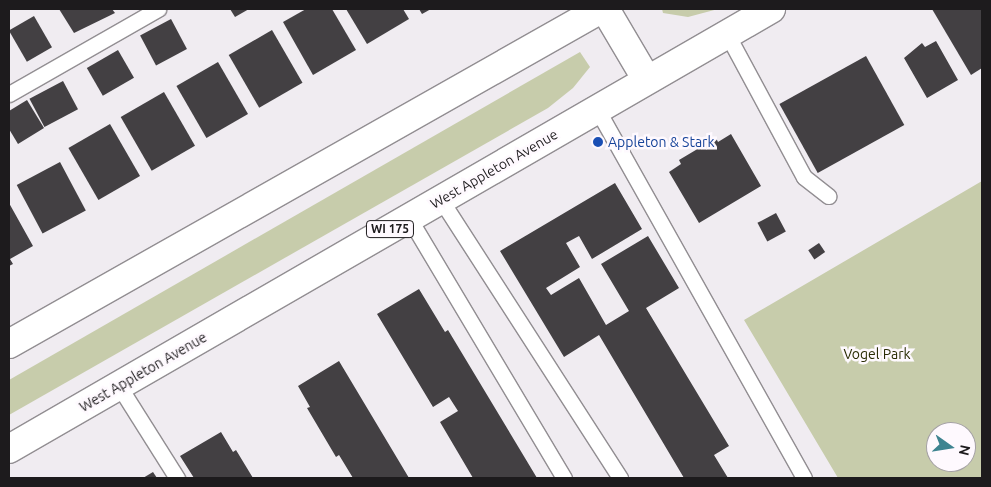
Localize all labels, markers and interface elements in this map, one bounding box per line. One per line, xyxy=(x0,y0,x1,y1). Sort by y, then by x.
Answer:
street label: West Appleton Avenue xyxy=(427,126,561,212)
place label: Appleton & Stark xyxy=(608,134,714,150)
marker: Appleton & Stark xyxy=(592,136,604,148)
road number: WI 175 xyxy=(365,220,415,238)
street label: West Appleton Avenue xyxy=(76,329,210,415)
park label: Vogel Park xyxy=(843,346,911,362)
north arrow xyxy=(926,422,976,472)
text: N xyxy=(956,443,974,457)

